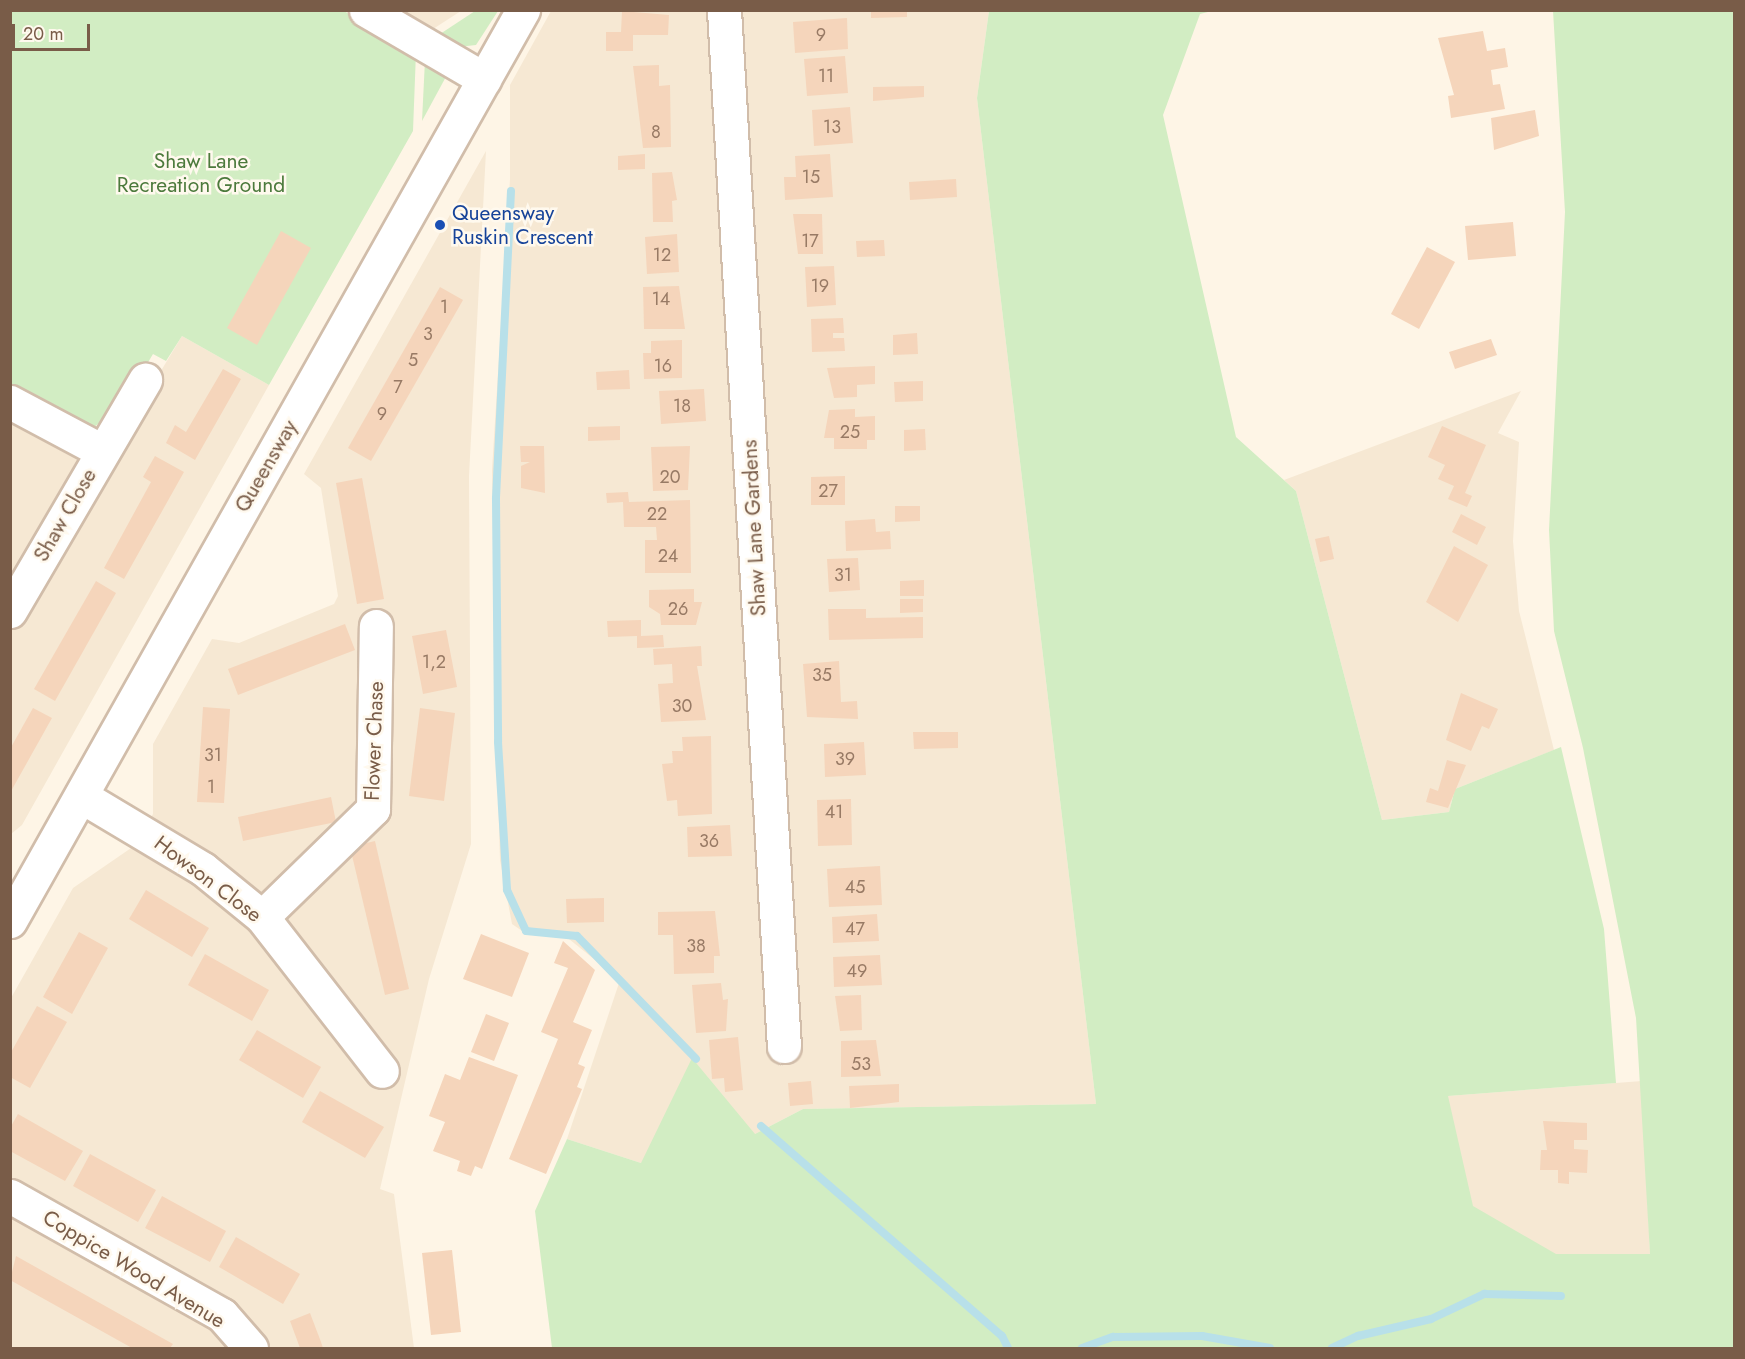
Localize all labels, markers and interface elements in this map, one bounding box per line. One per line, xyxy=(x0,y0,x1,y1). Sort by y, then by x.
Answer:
scale bar xyxy=(15,12,93,50)
text: 20 m xyxy=(23,21,63,47)
house number: 9 xyxy=(816,24,826,46)
house number: 11 xyxy=(818,65,834,87)
house number: 13 xyxy=(823,116,841,138)
house number: 8 xyxy=(651,121,661,143)
park label: Shaw Lane Recreation Ground xyxy=(117,148,285,198)
house number: 15 xyxy=(802,166,820,188)
place label: Queensway Ruskin Crescent xyxy=(452,200,593,250)
marker: Queensway Ruskin Crescent xyxy=(433,218,447,232)
house number: 17 xyxy=(801,230,819,252)
house number: 12 xyxy=(653,244,671,266)
house number: 19 xyxy=(811,275,829,297)
house number: 14 xyxy=(652,288,670,310)
house number: 1 xyxy=(440,296,448,318)
house number: 3 xyxy=(423,323,433,345)
house number: 5 xyxy=(408,349,418,371)
house number: 16 xyxy=(654,355,672,377)
house number: 7 xyxy=(393,376,403,398)
house number: 18 xyxy=(673,395,691,417)
house number: 9 xyxy=(377,403,387,425)
street label: Queensway xyxy=(230,415,302,517)
house number: 25 xyxy=(840,421,860,443)
street label: Shaw Lane Gardens xyxy=(737,439,771,617)
street label: Shaw Close xyxy=(28,464,102,566)
house number: 20 xyxy=(659,466,681,488)
house number: 27 xyxy=(818,480,838,502)
house number: 22 xyxy=(647,503,667,525)
house number: 24 xyxy=(658,545,678,567)
house number: 31 xyxy=(834,564,852,586)
house number: 26 xyxy=(668,598,688,620)
house number: 1,2 xyxy=(422,651,446,673)
house number: 35 xyxy=(812,664,832,686)
street label: Flower Chase xyxy=(359,681,389,801)
house number: 30 xyxy=(672,695,692,717)
house number: 31 xyxy=(204,744,222,766)
house number: 39 xyxy=(835,748,855,770)
house number: 1 xyxy=(207,776,215,798)
house number: 41 xyxy=(825,801,843,823)
house number: 36 xyxy=(699,830,719,852)
street label: Howson Close xyxy=(149,831,267,927)
house number: 45 xyxy=(845,876,865,898)
house number: 47 xyxy=(845,918,865,940)
house number: 38 xyxy=(686,935,706,957)
house number: 49 xyxy=(847,960,867,982)
house number: 53 xyxy=(851,1053,871,1075)
street label: Coppice Wood Avenue xyxy=(38,1205,230,1333)

